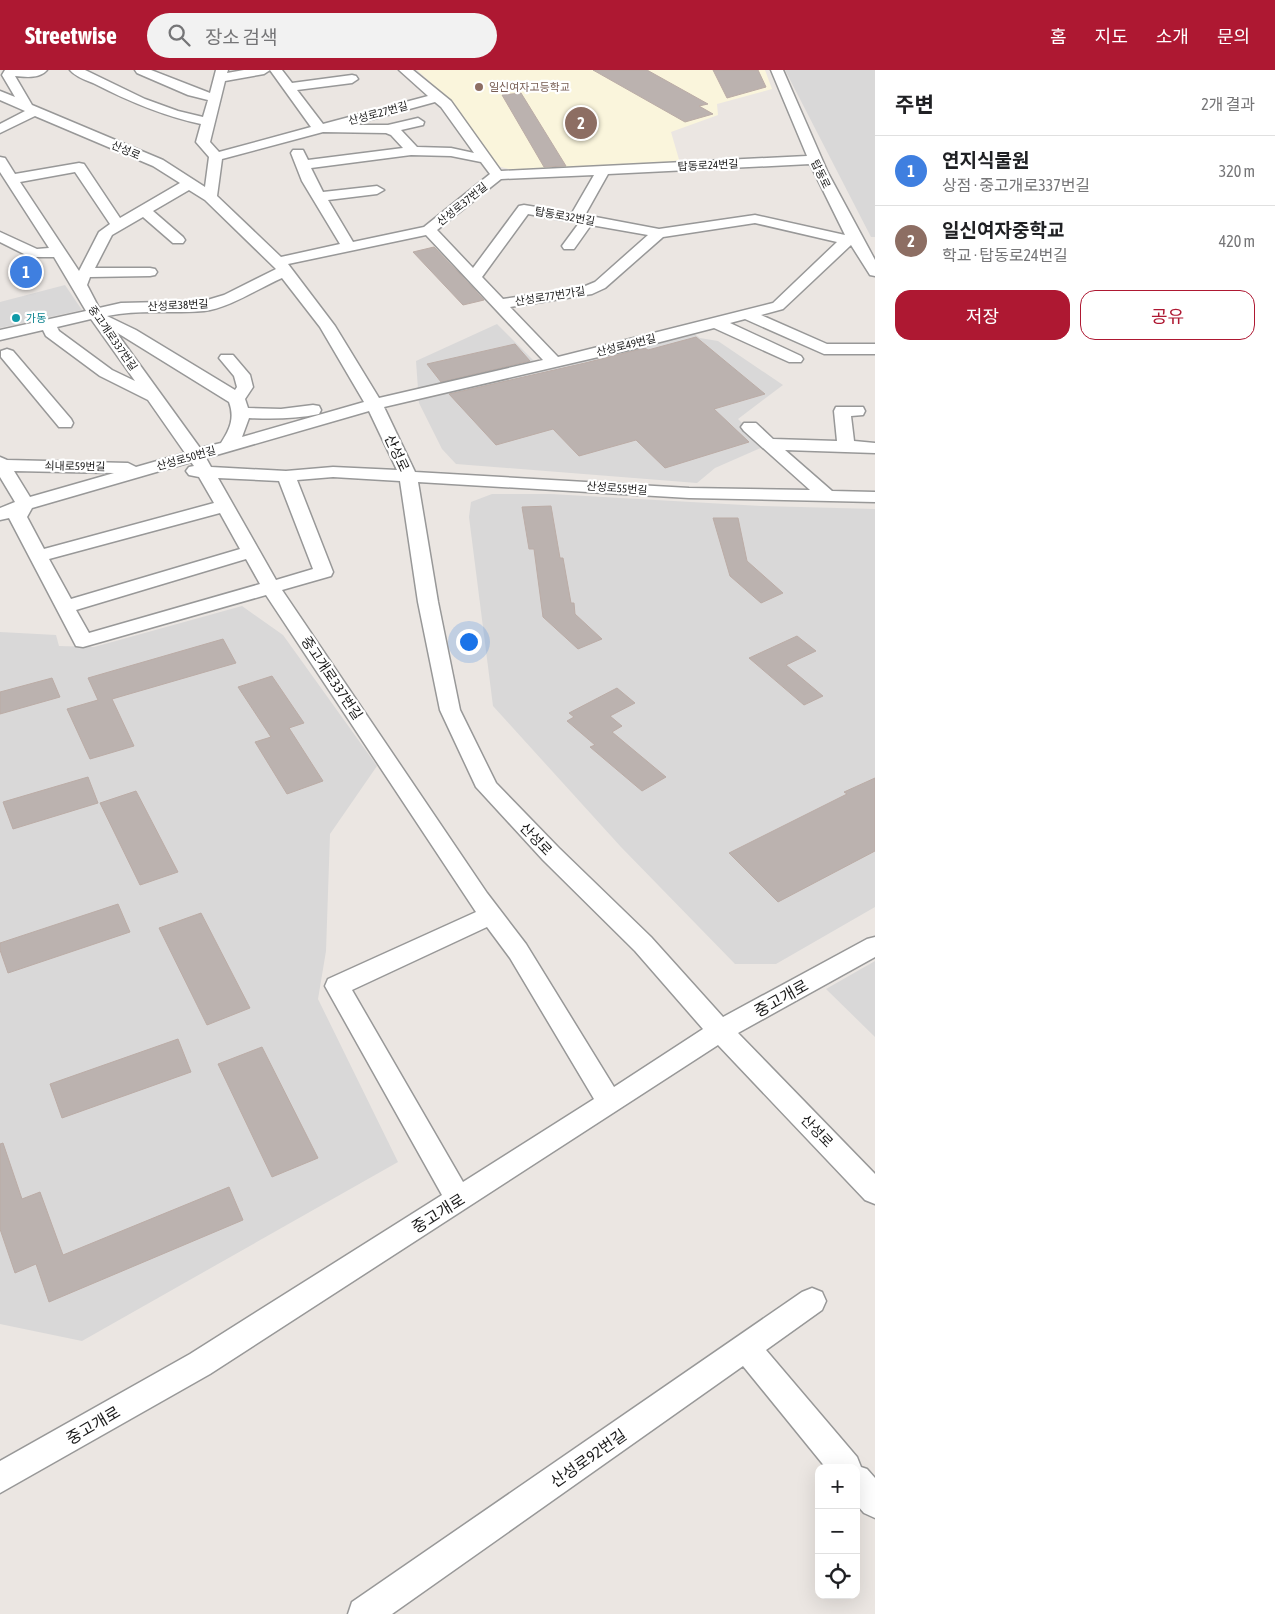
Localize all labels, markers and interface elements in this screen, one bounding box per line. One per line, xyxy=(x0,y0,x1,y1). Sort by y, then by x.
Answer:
search box xyxy=(147,13,497,58)
icon: search xyxy=(165,21,193,49)
text: Streetwise xyxy=(25,22,117,49)
text: 장소 검색 xyxy=(205,26,277,48)
text: 홈 xyxy=(1050,26,1067,47)
text: 지도 xyxy=(1095,26,1128,47)
text: 소개 xyxy=(1156,26,1189,47)
text: 문의 xyxy=(1217,26,1250,47)
marker: 일신여자고등학교 xyxy=(473,81,485,93)
place label: 일신여자고등학교 xyxy=(489,81,570,93)
text: 주변 xyxy=(895,92,934,116)
text: 2개 결과 xyxy=(1201,95,1255,113)
street label: 산성로27번길 xyxy=(347,99,409,127)
pin: 2 xyxy=(565,104,597,142)
street label: 산성로 xyxy=(110,139,142,161)
text: 연지식물원 xyxy=(942,149,1029,171)
street label: 탑동로24번길 xyxy=(677,157,739,173)
street label: 탑동로 xyxy=(809,158,833,190)
text: 1 xyxy=(907,162,915,180)
text: 320 m xyxy=(1219,162,1255,180)
text: 상점 · 중고개로337번길 xyxy=(942,176,1090,194)
street label: 산성로37번길 xyxy=(435,180,489,228)
street label: 탑동로32번길 xyxy=(534,205,596,227)
text: 일신여자중학교 xyxy=(942,219,1064,241)
text: 2 xyxy=(907,232,915,250)
text: 420 m xyxy=(1219,232,1255,250)
text: 학교 · 탑동로24번길 xyxy=(942,246,1068,264)
pin: 1 xyxy=(10,253,42,291)
street label: 산성로77번가길 xyxy=(514,285,586,307)
button: 저장 xyxy=(895,290,1070,340)
button: 공유 xyxy=(1080,290,1255,340)
street label: 산성로38번길 xyxy=(147,297,209,313)
street label: 중고개로337번길 xyxy=(86,303,140,373)
marker: 가동 xyxy=(10,312,22,324)
place label: 가동 xyxy=(26,312,46,324)
street label: 산성로49번길 xyxy=(595,332,657,358)
street label: 산성로 xyxy=(382,432,412,474)
street label: 산성로50번길 xyxy=(155,444,217,472)
street label: 쇠내로59번길 xyxy=(44,459,106,473)
street label: 산성로55번길 xyxy=(586,480,648,496)
your location xyxy=(456,629,482,655)
street label: 중고개로337번길 xyxy=(298,633,366,723)
street label: 산성로 xyxy=(517,820,555,859)
street label: 중고개로 xyxy=(751,976,811,1020)
street label: 산성로 xyxy=(798,1112,836,1151)
street label: 중고개로 xyxy=(408,1190,468,1236)
street label: 중고개로 xyxy=(63,1402,123,1448)
street label: 산성로92번길 xyxy=(547,1425,629,1491)
map controls xyxy=(815,1464,860,1599)
button: + xyxy=(815,1464,860,1509)
button: − xyxy=(815,1509,860,1554)
button: locate xyxy=(815,1554,860,1599)

